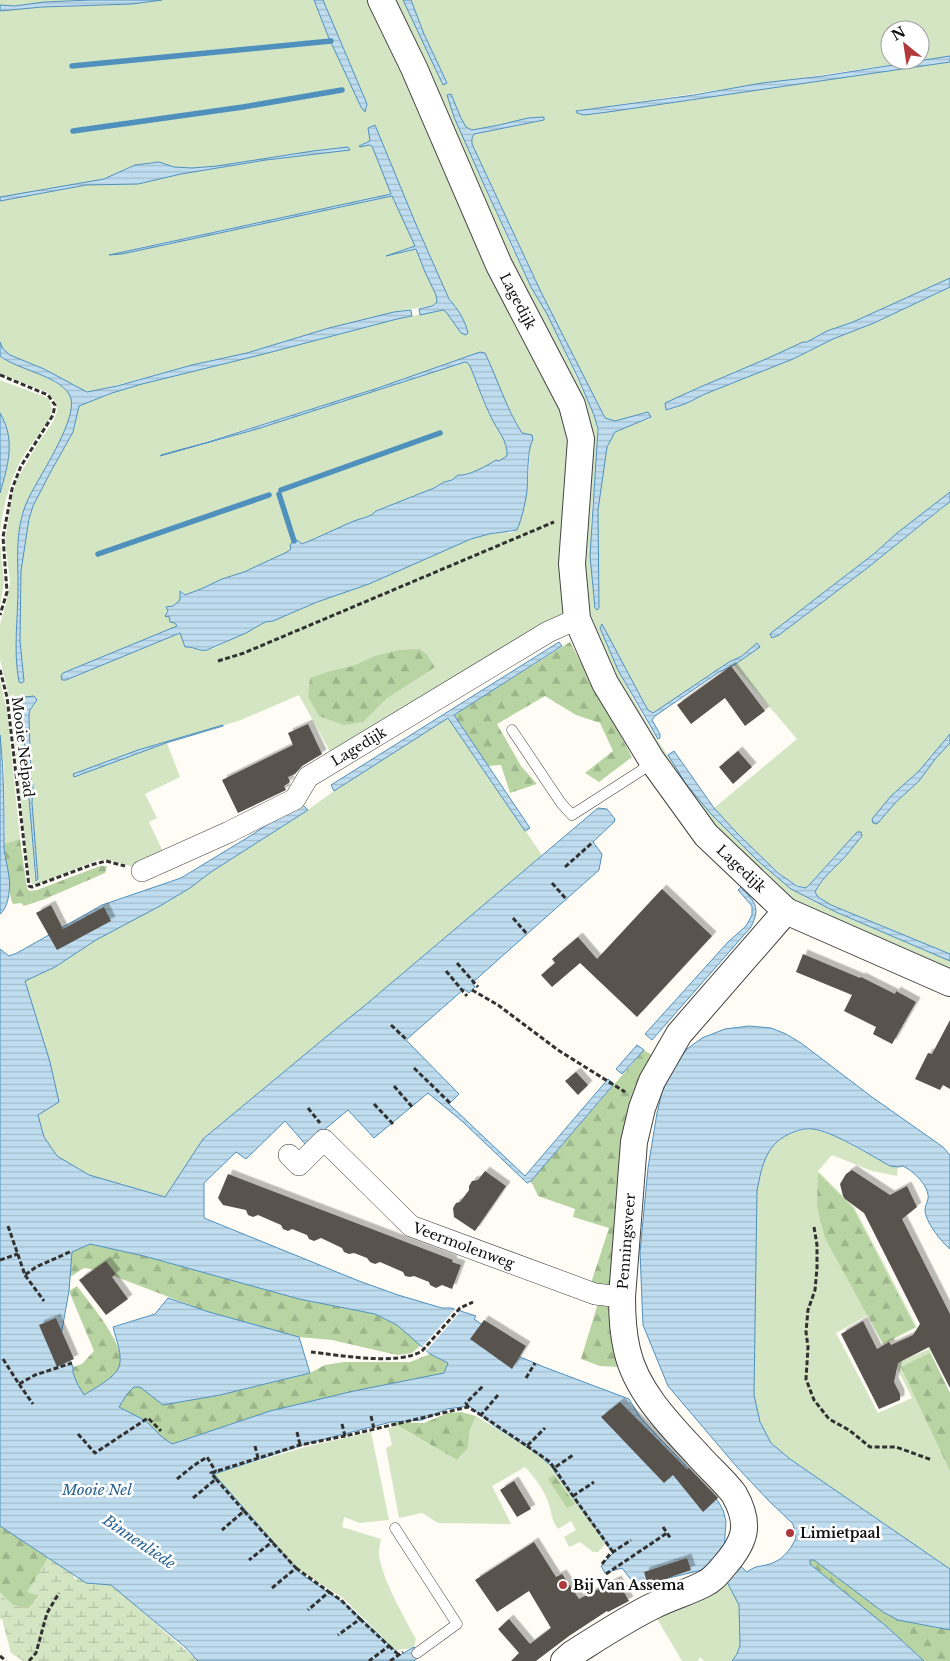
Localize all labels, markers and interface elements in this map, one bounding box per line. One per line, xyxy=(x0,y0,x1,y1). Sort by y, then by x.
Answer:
north arrow xyxy=(880,20,930,70)
text: N xyxy=(888,23,909,45)
street label: Lagedijk xyxy=(496,270,540,333)
street label: Mooie Nelpad xyxy=(8,696,38,799)
street label: Lagedijk xyxy=(328,723,390,770)
street label: Lagedijk xyxy=(713,841,770,897)
street label: Penningsveer xyxy=(614,1192,639,1290)
street label: Veermolenweg xyxy=(410,1218,517,1273)
water label: Mooie Nel xyxy=(61,1480,132,1499)
water label: Binnenliede xyxy=(99,1510,179,1573)
place label: Limietpaal xyxy=(800,1524,881,1542)
marker: Limietpaal xyxy=(784,1527,796,1539)
place label: Bij Van Assema xyxy=(573,1576,684,1594)
marker: Bij Van Assema xyxy=(557,1579,569,1591)

